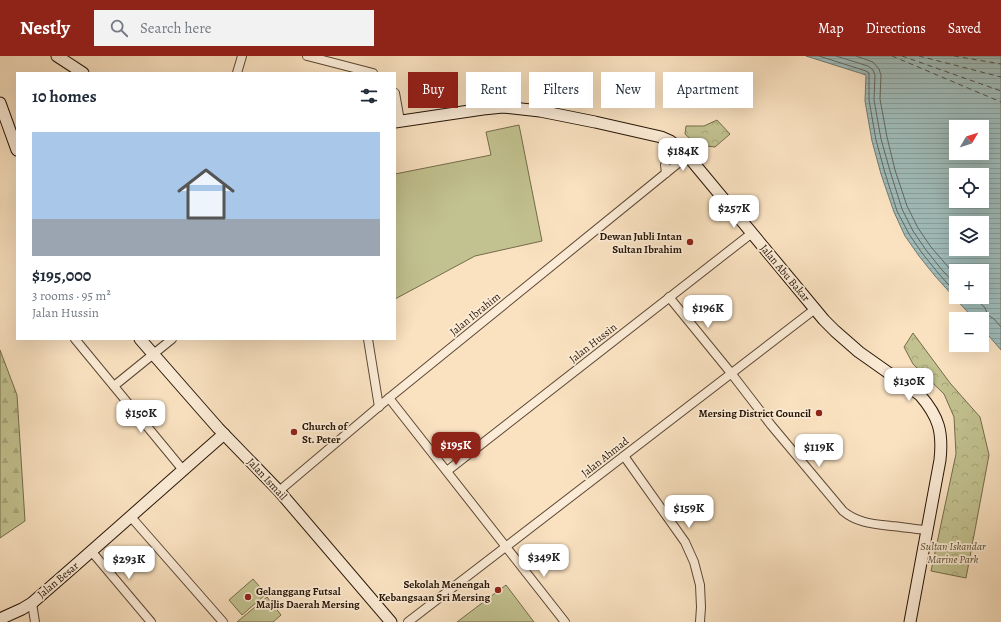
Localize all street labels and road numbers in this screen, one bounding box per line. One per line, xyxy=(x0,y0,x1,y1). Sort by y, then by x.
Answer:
street label: Jalan Abu Bakar xyxy=(757,241,813,305)
street label: Jalan Ibrahim xyxy=(446,289,504,339)
street label: Jalan Hussin xyxy=(566,320,620,366)
street label: Jalan Ahmad xyxy=(578,434,632,480)
street label: Jalan Ismail xyxy=(244,455,291,504)
street label: Jalan Besar xyxy=(34,558,82,602)

